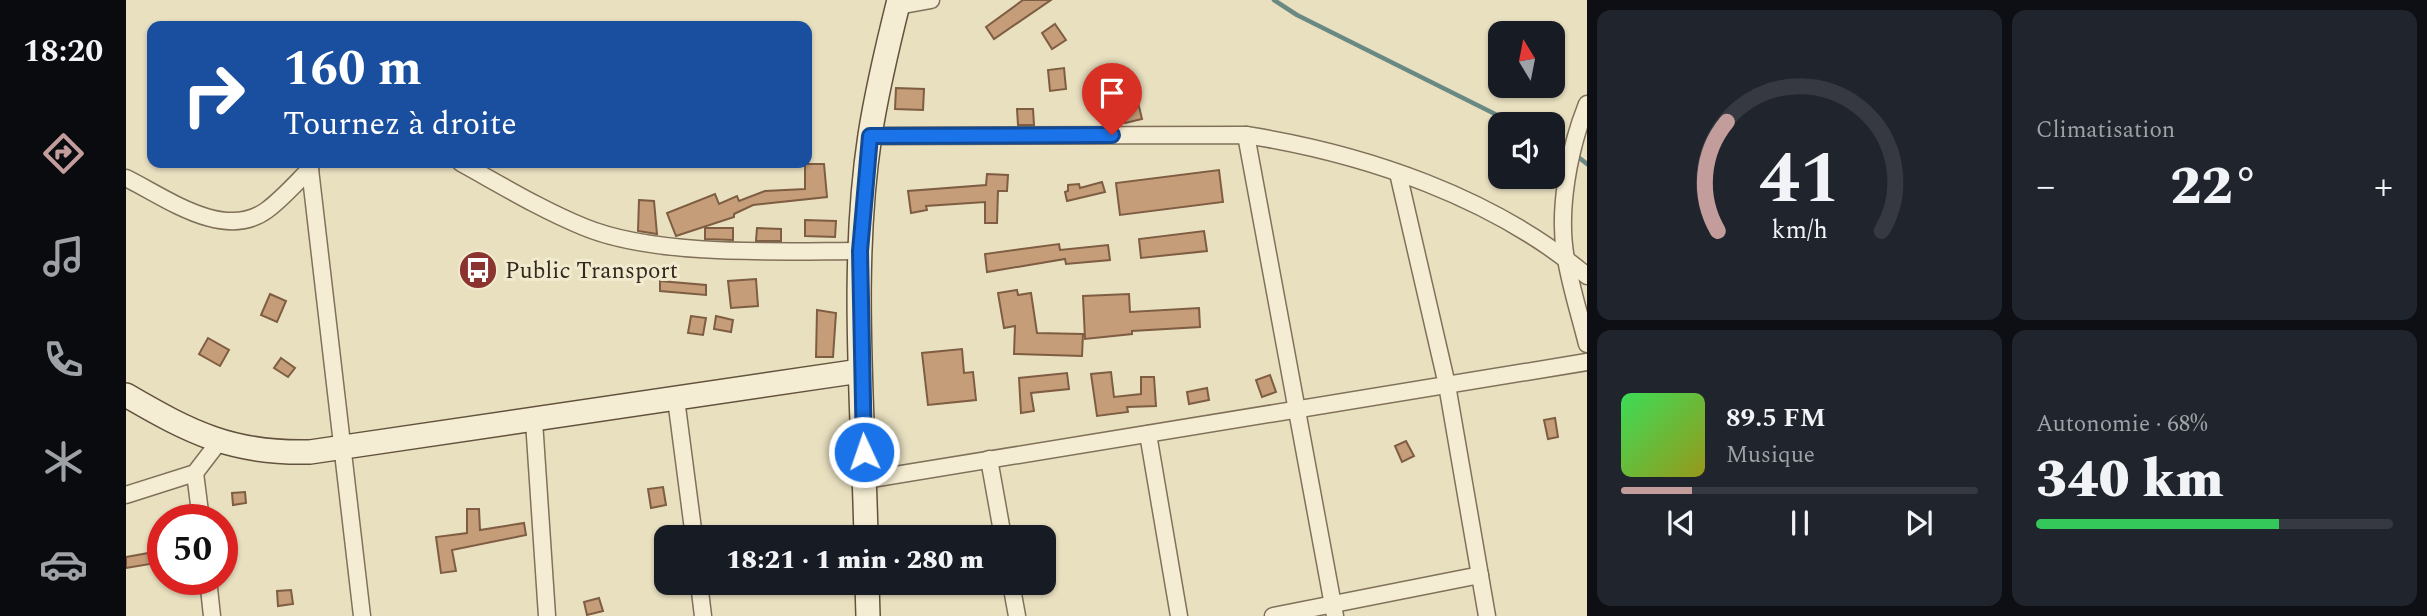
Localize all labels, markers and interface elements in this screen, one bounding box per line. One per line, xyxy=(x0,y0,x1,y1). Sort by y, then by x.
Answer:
north arrow xyxy=(1488,21,1564,98)
map controls xyxy=(1488,21,1565,189)
text: 18:20 xyxy=(23,27,103,76)
text: 160 m xyxy=(283,32,422,107)
icon: right xyxy=(168,49,259,140)
pin xyxy=(1082,63,1142,135)
icon: arrive xyxy=(1093,74,1131,112)
text: Tournez à droite xyxy=(283,100,517,149)
button: sound xyxy=(1488,112,1565,189)
text: Climatisation xyxy=(2036,113,2175,148)
text: 41 xyxy=(1759,124,1840,235)
icon: directions xyxy=(39,129,88,178)
text: 22° xyxy=(2170,148,2259,227)
text: − xyxy=(2036,158,2055,216)
text: + xyxy=(2374,158,2393,216)
text: km/h xyxy=(1771,212,1828,250)
icon: music xyxy=(39,232,88,281)
bus stop icon: Public Transport xyxy=(457,249,499,291)
place label: Public Transport xyxy=(505,254,678,289)
icon: phone xyxy=(39,335,88,384)
text: 89.5 FM xyxy=(1726,398,1826,438)
text: Autonomie · 68% xyxy=(2036,407,2208,442)
position arrow xyxy=(827,415,901,489)
icon: climate xyxy=(39,437,88,486)
text: Musique xyxy=(1726,438,1815,473)
text: 340 km xyxy=(2036,441,2224,520)
speed limit sign: 50 xyxy=(147,504,238,595)
icon: previous xyxy=(1662,504,1700,542)
icon: pause xyxy=(1781,504,1819,542)
icon: next xyxy=(1900,504,1938,542)
icon: car xyxy=(39,540,88,589)
text: 18:21 · 1 min · 280 m xyxy=(726,540,984,580)

